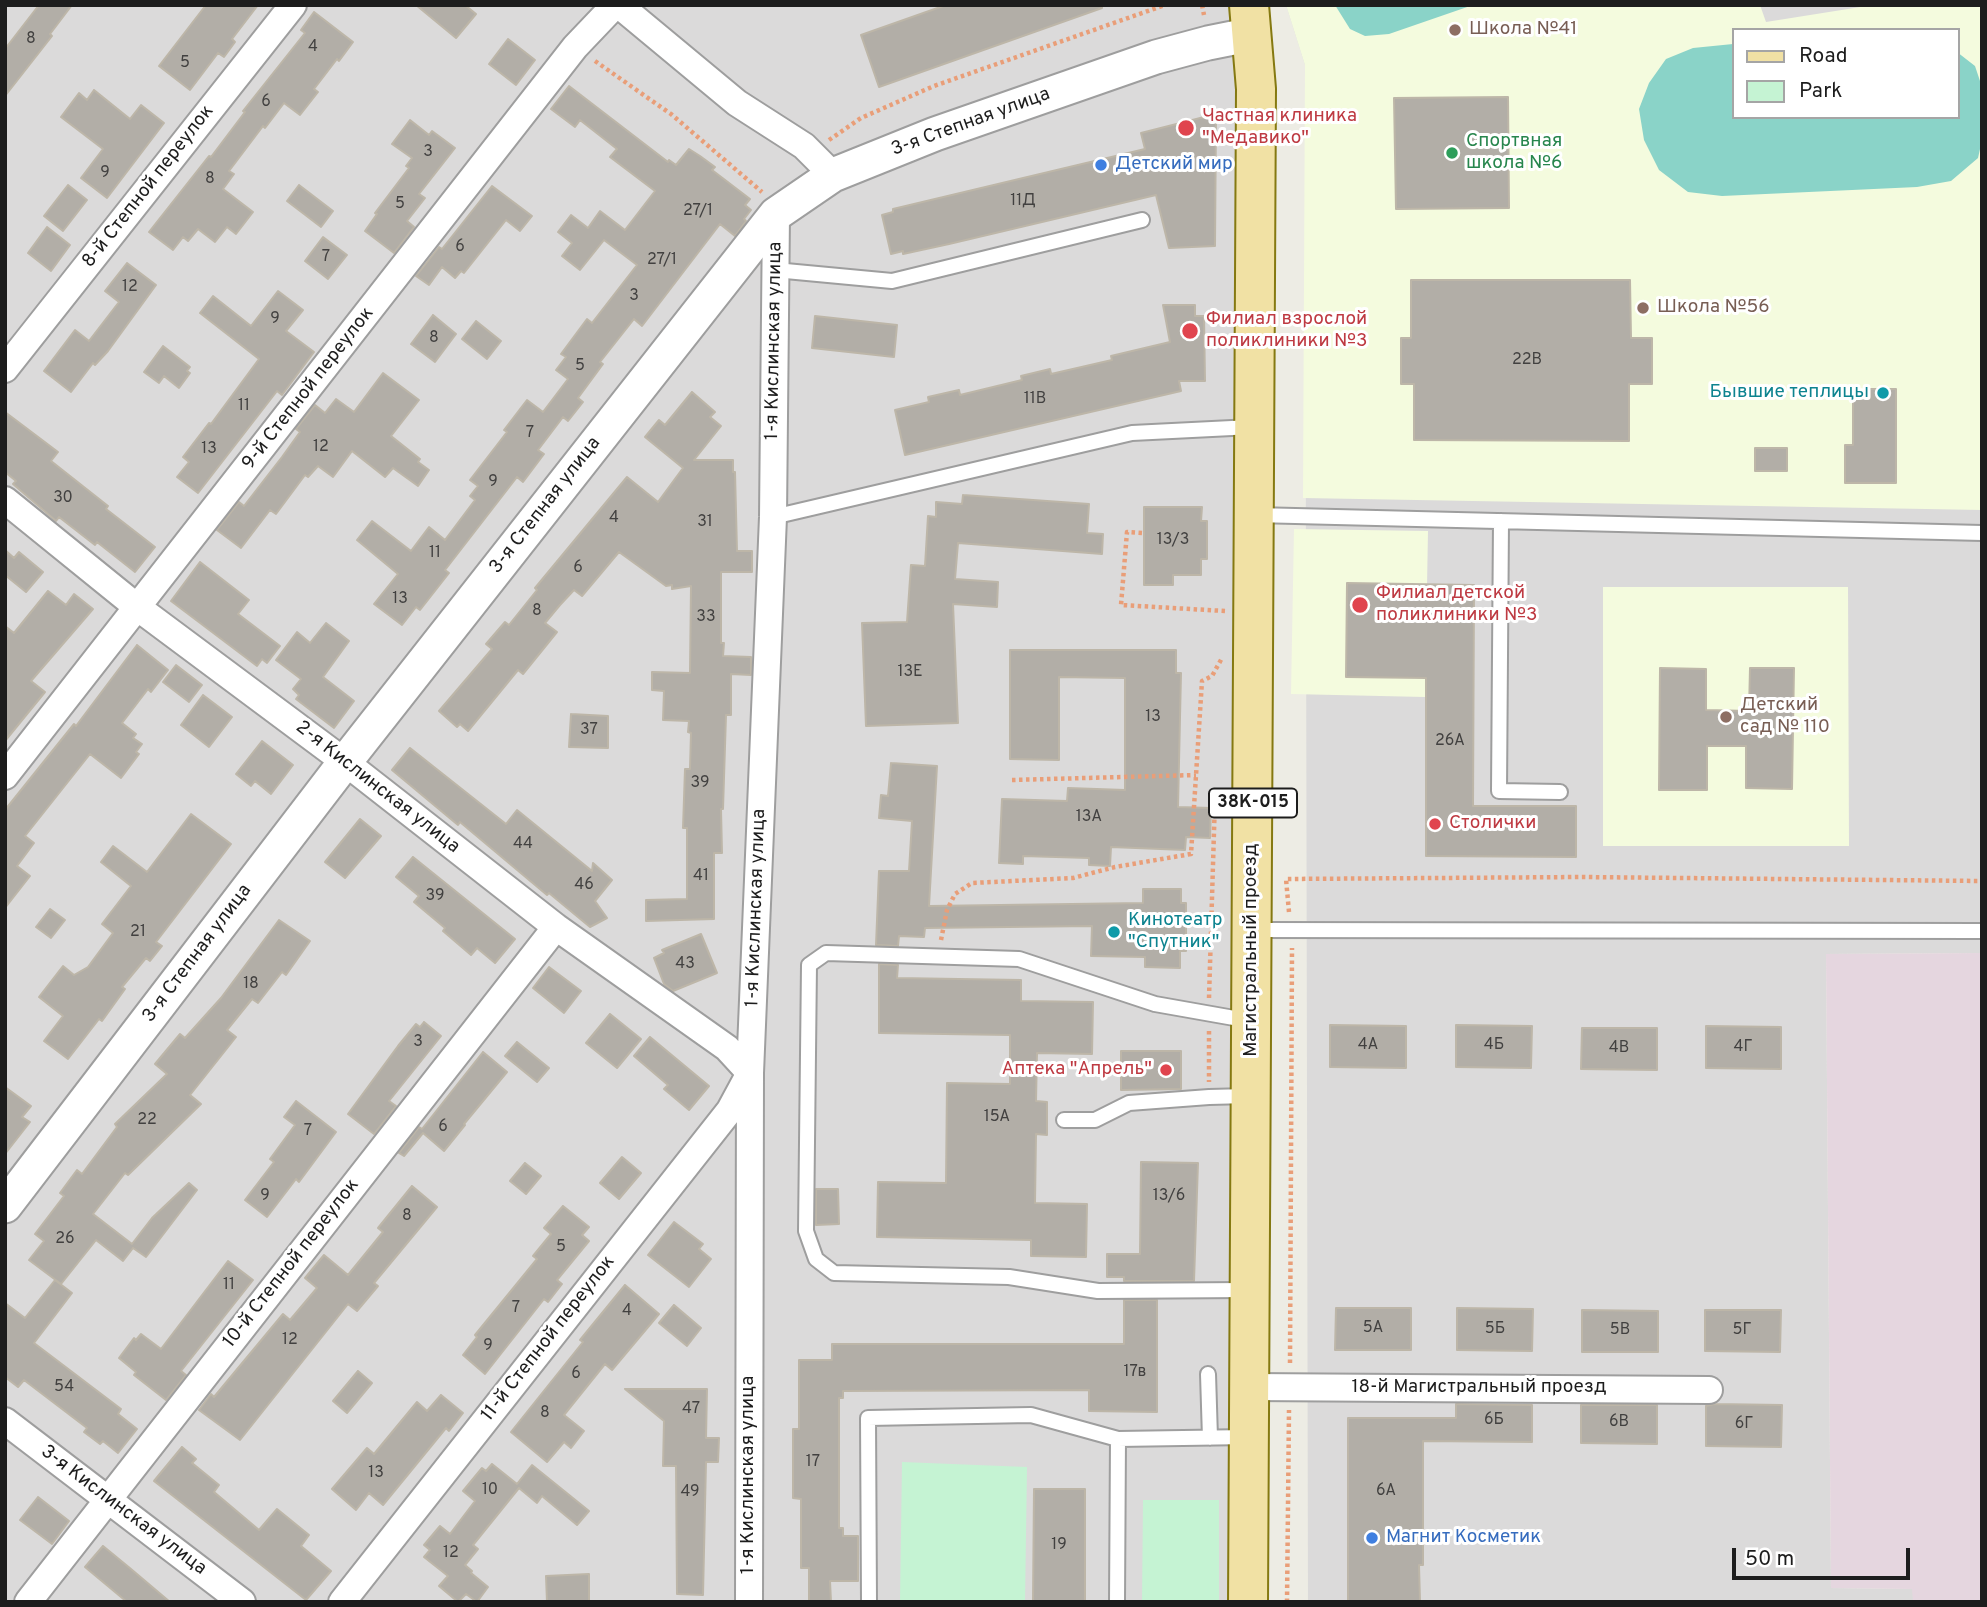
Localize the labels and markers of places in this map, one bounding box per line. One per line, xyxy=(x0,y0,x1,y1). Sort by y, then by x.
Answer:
place label: Школа №41 xyxy=(1469,19,1577,41)
marker: Школа №41 xyxy=(1447,22,1463,38)
place label: Частная клиника "Медавико" xyxy=(1202,106,1357,150)
marker: Частная клиника "Медавико" xyxy=(1176,118,1196,138)
place label: Спортвная школа №6 xyxy=(1466,131,1562,175)
marker: Спортвная школа №6 xyxy=(1444,145,1460,161)
place label: Детский мир xyxy=(1115,154,1233,176)
marker: Детский мир xyxy=(1093,157,1109,173)
place label: Школа №56 xyxy=(1657,297,1770,319)
marker: Школа №56 xyxy=(1635,300,1651,316)
place label: Филиал взрослой поликлиники №3 xyxy=(1206,309,1368,353)
marker: Филиал взрослой поликлиники №3 xyxy=(1180,321,1200,341)
place label: Бывшие теплицы xyxy=(1710,382,1869,404)
marker: Бывшие теплицы xyxy=(1875,385,1891,401)
place label: Филиал детской поликлиники №3 xyxy=(1376,583,1538,627)
marker: Филиал детской поликлиники №3 xyxy=(1350,595,1370,615)
place label: Детский сад № 110 xyxy=(1740,695,1830,739)
marker: Детский сад № 110 xyxy=(1718,709,1734,725)
place label: Столички xyxy=(1449,813,1536,835)
marker: Столички xyxy=(1427,816,1443,832)
place label: Кинотеатр "Спутник" xyxy=(1128,910,1222,954)
marker: Кинотеатр "Спутник" xyxy=(1106,924,1122,940)
place label: Аптека "Апрель" xyxy=(1001,1059,1152,1081)
marker: Аптека "Апрель" xyxy=(1158,1062,1174,1078)
place label: Магнит Косметик xyxy=(1386,1527,1541,1549)
marker: Магнит Косметик xyxy=(1364,1530,1380,1546)

